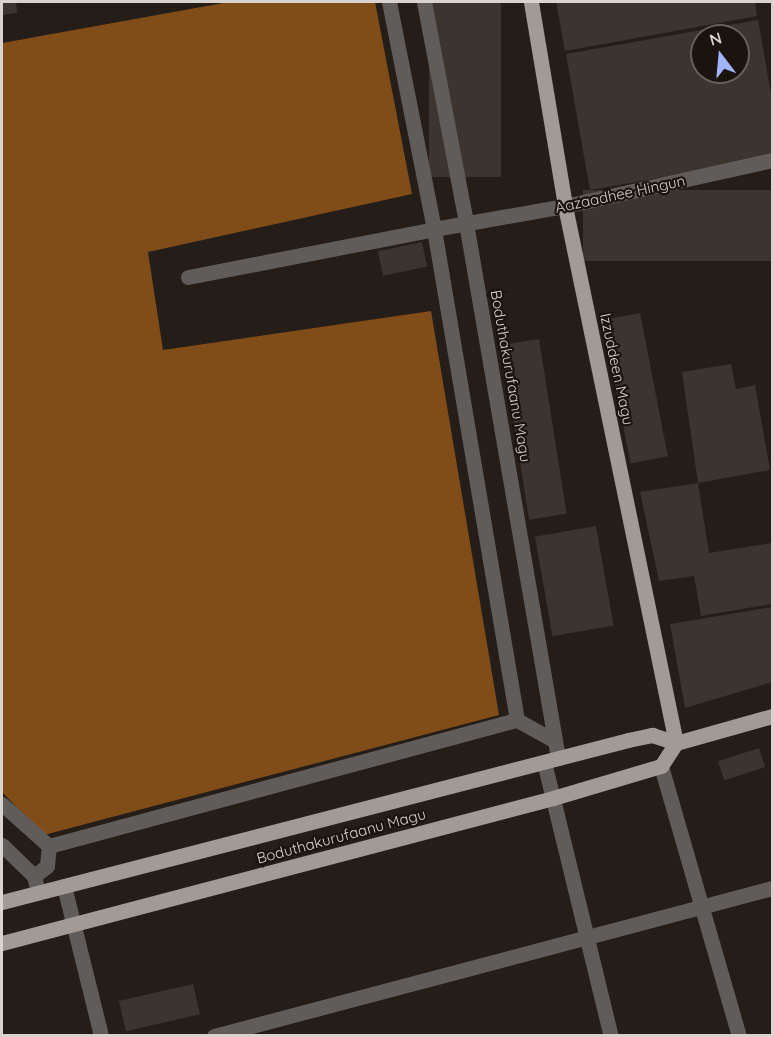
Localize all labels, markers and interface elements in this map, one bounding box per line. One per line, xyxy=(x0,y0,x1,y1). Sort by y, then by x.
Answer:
north arrow xyxy=(690,24,750,84)
text: N xyxy=(707,27,724,50)
street label: Aazaadhee Hingun xyxy=(553,171,687,217)
street label: Boduthakurufaanu Magu xyxy=(487,289,535,463)
street label: Izzuddeen Magu xyxy=(596,311,638,427)
street label: Boduthakurufaanu Magu xyxy=(254,805,428,867)

